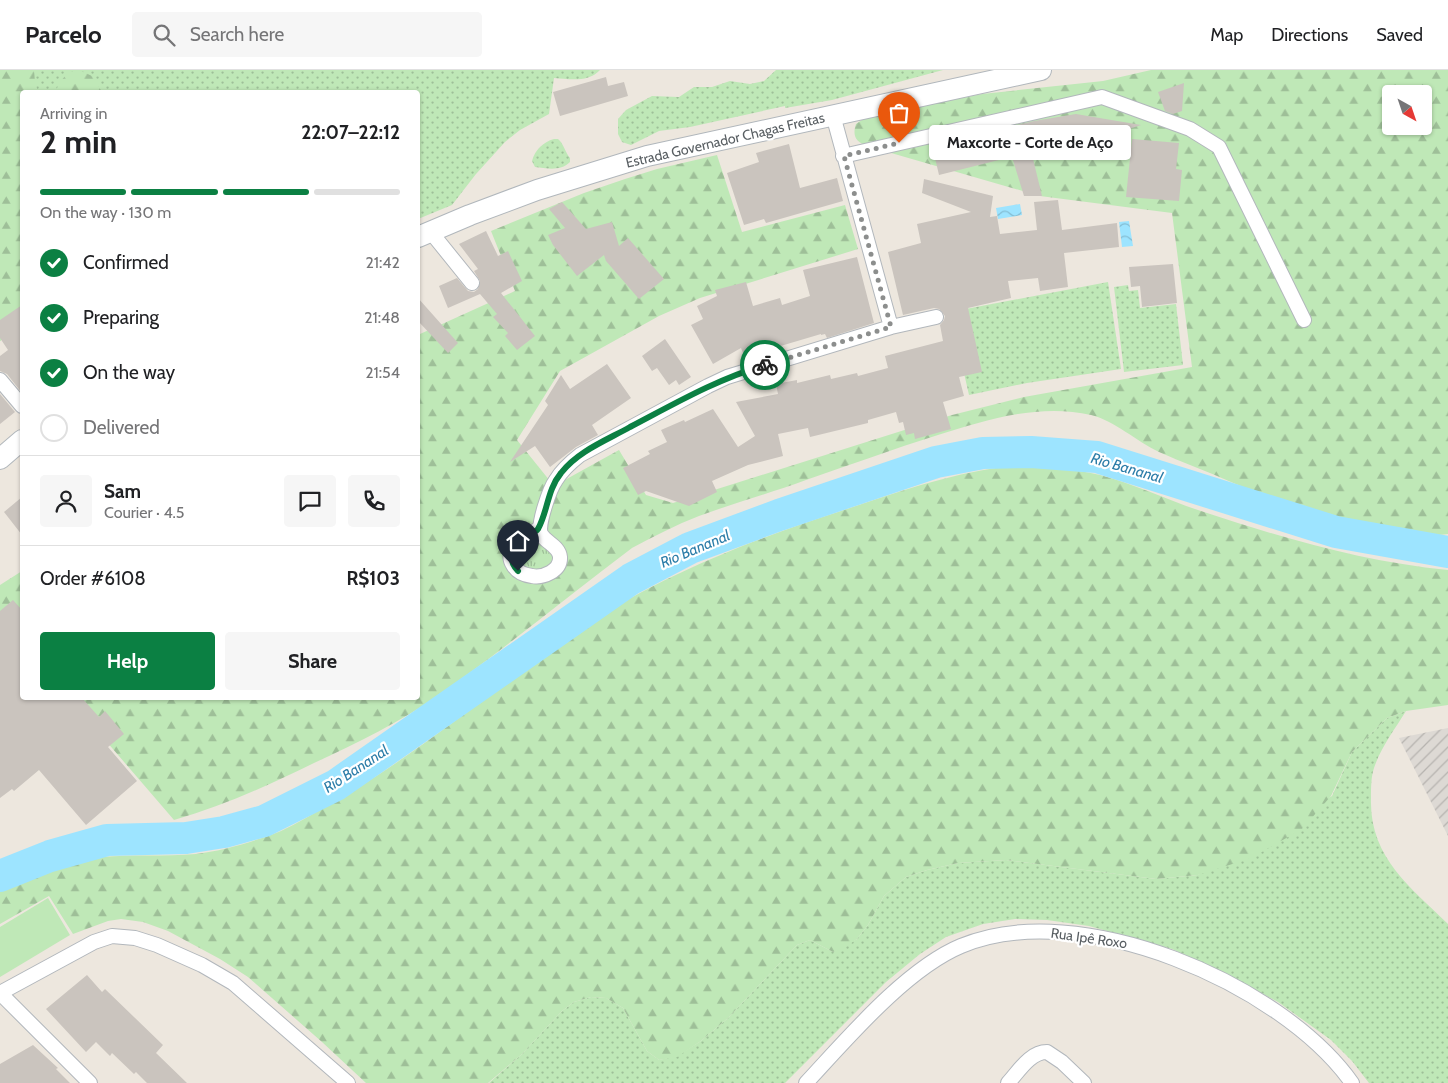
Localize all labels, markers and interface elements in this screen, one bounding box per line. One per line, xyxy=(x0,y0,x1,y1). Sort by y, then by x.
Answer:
search box xyxy=(132,12,482,57)
text: Parcelo xyxy=(25,20,102,49)
icon: search xyxy=(150,21,178,49)
text: Search here xyxy=(190,23,284,46)
text: Map xyxy=(1210,24,1243,46)
text: Directions xyxy=(1271,24,1348,46)
text: Saved xyxy=(1376,24,1423,46)
north arrow xyxy=(1382,85,1432,135)
map controls xyxy=(1382,85,1432,135)
pin xyxy=(878,92,920,143)
icon: bag xyxy=(885,99,913,127)
text: Arriving in xyxy=(40,104,107,123)
street label: Estrada Governador Chagas Freitas xyxy=(624,108,826,172)
text: 22:07–22:12 xyxy=(301,121,400,144)
text: 2 min xyxy=(40,122,117,161)
callout: Maxcorte - Corte de Aço xyxy=(929,126,1132,160)
text: Maxcorte - Corte de Aço xyxy=(947,133,1113,152)
text: On the way · 130 m xyxy=(40,203,171,222)
icon: check xyxy=(40,249,68,277)
text: Confirmed xyxy=(83,251,169,274)
text: 21:42 xyxy=(365,253,400,272)
icon: check xyxy=(40,304,68,332)
text: Preparing xyxy=(83,306,159,329)
text: 21:48 xyxy=(364,308,400,327)
courier xyxy=(740,340,790,390)
icon: bike xyxy=(751,351,779,379)
icon: check xyxy=(40,359,68,387)
text: On the way xyxy=(83,361,175,384)
text: 21:54 xyxy=(365,363,400,382)
text: Delivered xyxy=(83,416,160,439)
water label: Rio Bananal xyxy=(1089,449,1166,487)
button: person xyxy=(40,475,92,527)
button: chat xyxy=(284,475,336,527)
button: phone xyxy=(348,475,400,527)
text: Sam xyxy=(104,480,141,503)
text: Courier · 4.5 xyxy=(104,503,185,522)
pin xyxy=(497,520,539,571)
water label: Rio Bananal xyxy=(657,526,733,572)
icon: home xyxy=(504,527,532,555)
text: Order #6108 xyxy=(40,567,146,590)
text: R$103 xyxy=(346,567,400,590)
button: Help xyxy=(40,632,215,690)
button: Share xyxy=(225,632,400,690)
water label: Rio Bananal xyxy=(320,741,392,797)
street label: Rua Ipê Roxo xyxy=(1050,924,1129,952)

